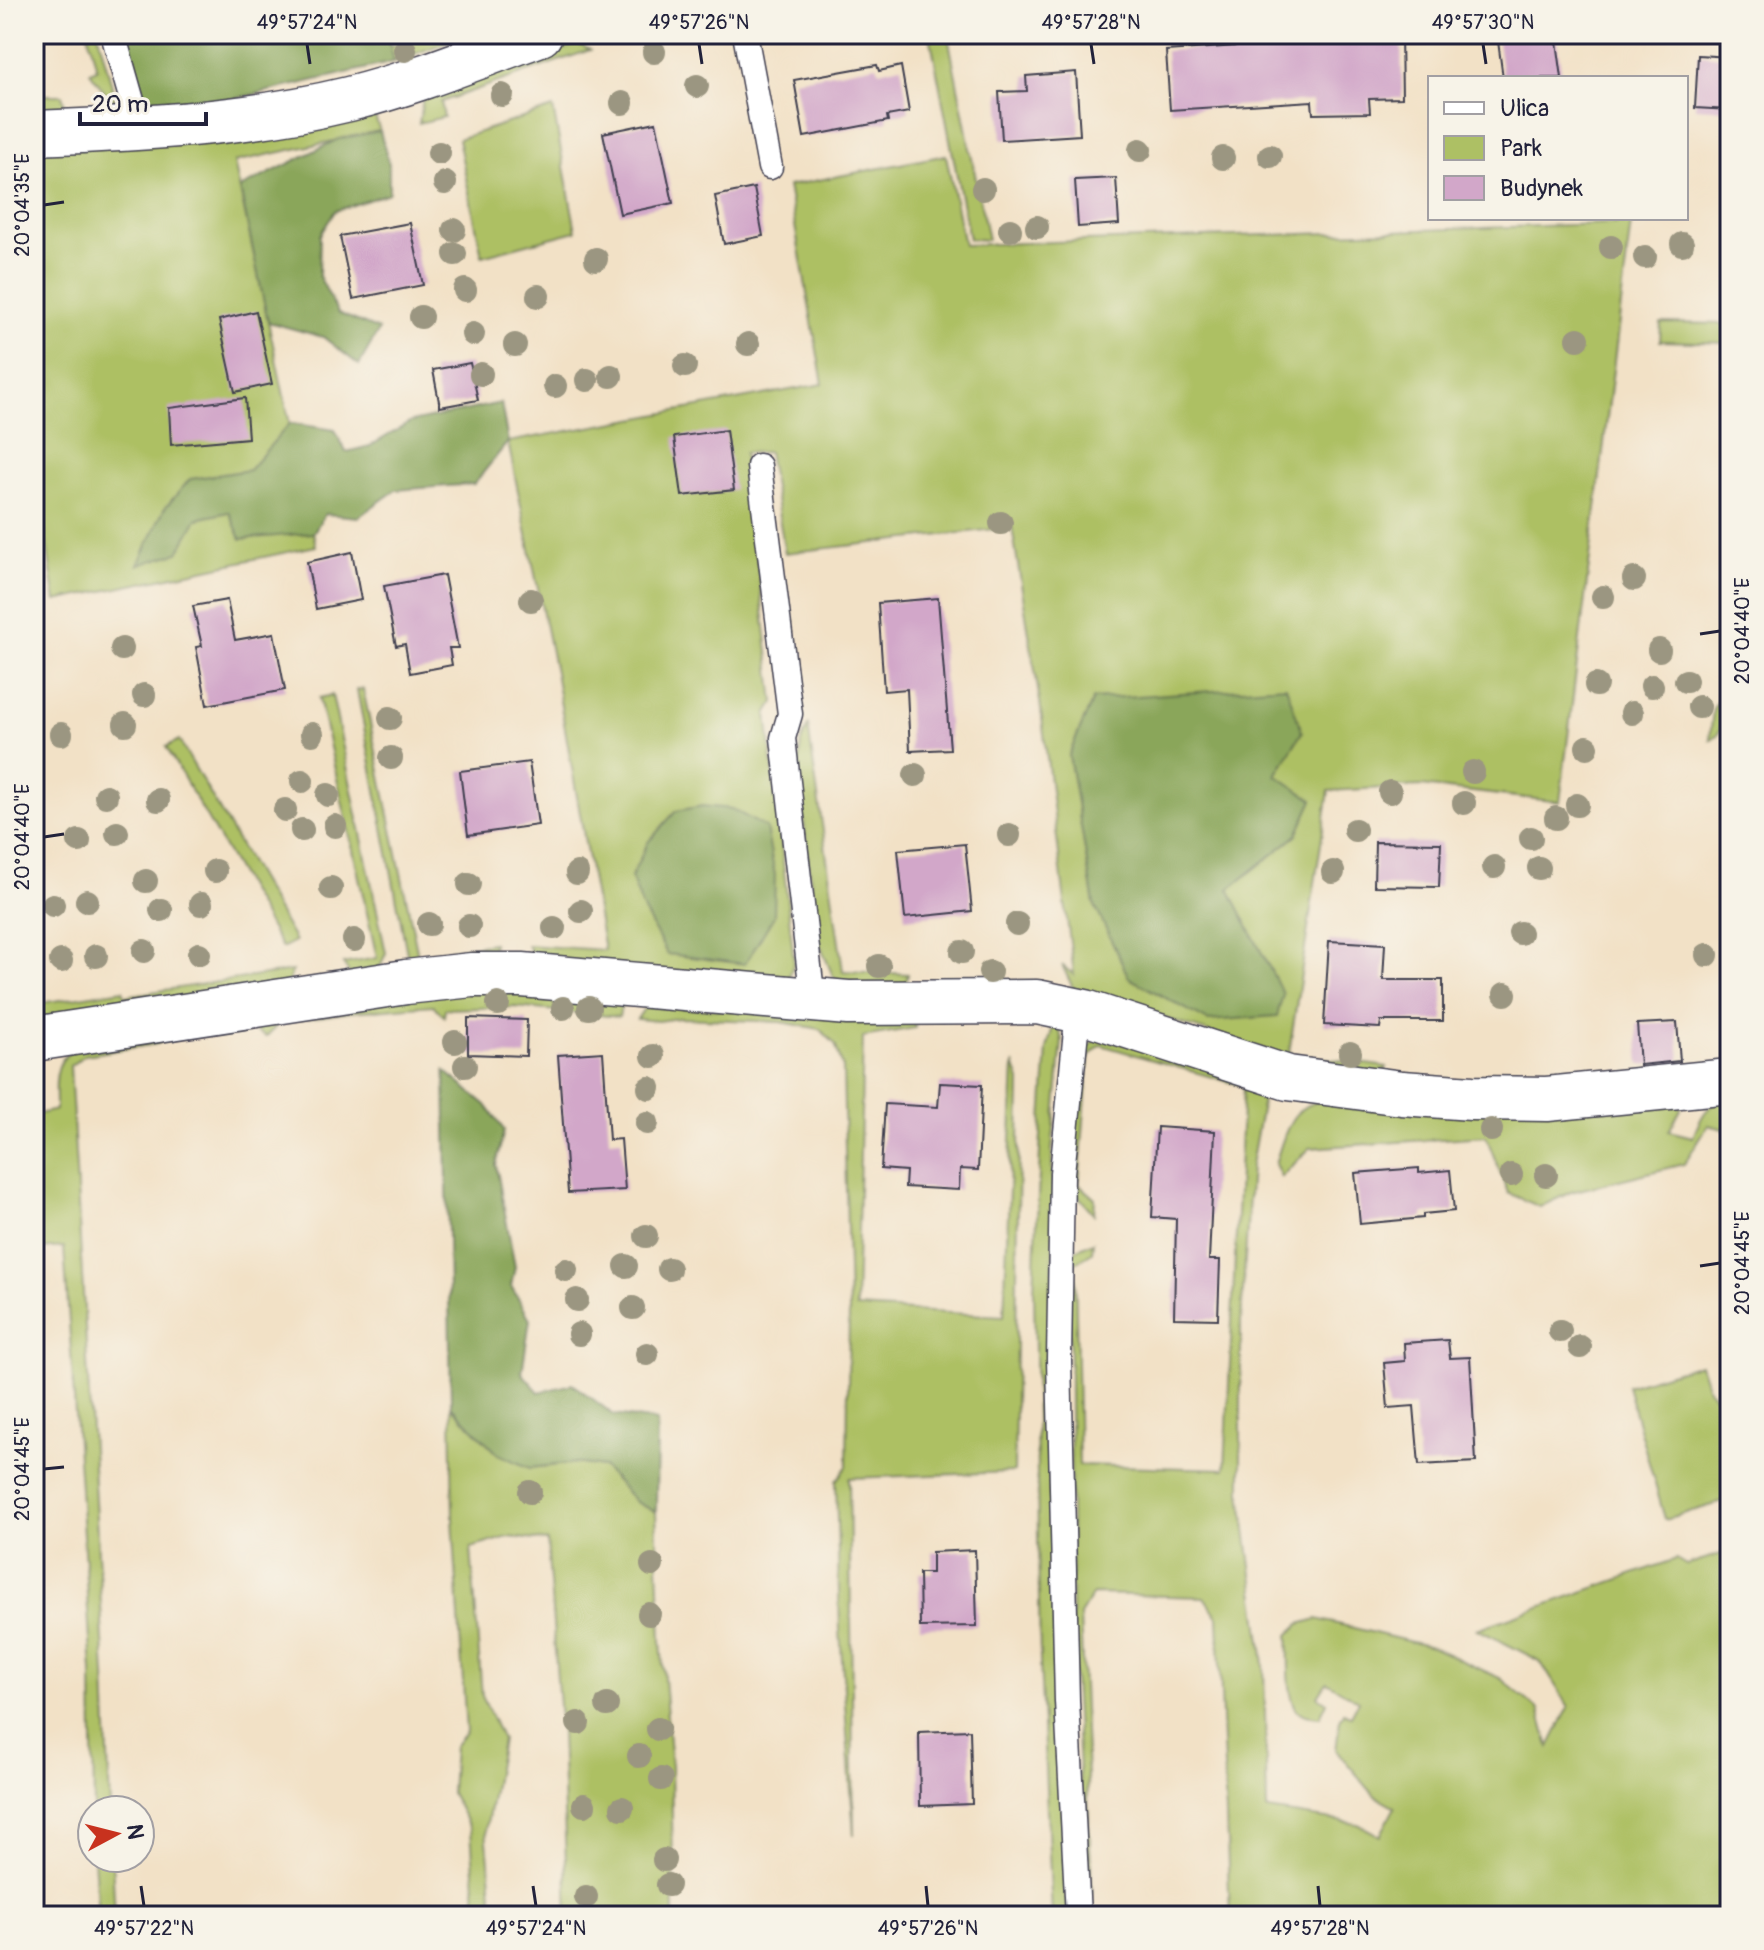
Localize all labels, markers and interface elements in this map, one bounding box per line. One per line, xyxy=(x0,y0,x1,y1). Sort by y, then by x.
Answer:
text: 49°57'24"N xyxy=(257,10,357,35)
text: 49°57'26"N xyxy=(649,10,749,35)
text: 49°57'28"N xyxy=(1042,10,1140,35)
text: 49°57'30"N xyxy=(1432,10,1534,35)
scale bar xyxy=(80,76,206,126)
legend xyxy=(1428,76,1688,220)
text: 20 m xyxy=(92,90,148,119)
text: Ulica xyxy=(1500,94,1549,123)
text: Park xyxy=(1500,134,1542,163)
text: 20°04'35"E xyxy=(10,153,35,257)
text: Budynek xyxy=(1500,174,1583,203)
text: 20°04'40"E xyxy=(1730,578,1755,684)
text: 20°04'40"E xyxy=(10,784,35,890)
text: 20°04'45"E xyxy=(1730,1211,1755,1315)
text: 20°04'45"E xyxy=(10,1417,35,1521)
north arrow xyxy=(76,1794,156,1874)
text: N xyxy=(120,1823,150,1841)
text: 49°57'22"N xyxy=(94,1916,194,1941)
text: 49°57'24"N xyxy=(486,1916,586,1941)
text: 49°57'26"N xyxy=(878,1916,978,1941)
text: 49°57'28"N xyxy=(1271,1916,1369,1941)

